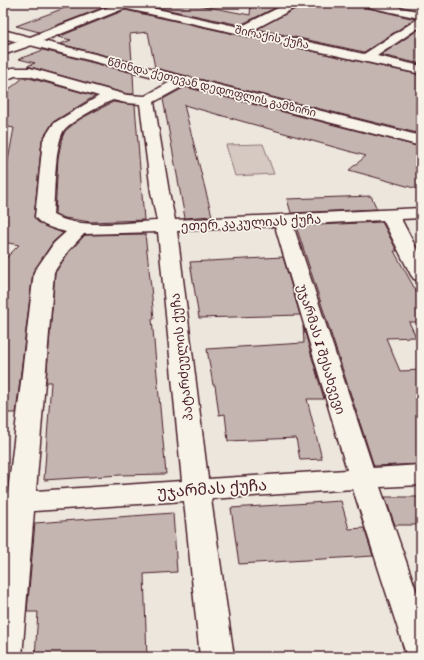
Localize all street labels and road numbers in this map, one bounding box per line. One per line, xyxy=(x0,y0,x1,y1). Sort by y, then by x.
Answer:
street label: შირაქის ქუჩა xyxy=(233,20,311,55)
street label: წმინდა ქეთევან დედოფლის გამზირი xyxy=(105,52,318,123)
street label: ეთერ კაკულიას ქუჩა xyxy=(180,207,322,238)
street label: უჯარმას I შესახვევი xyxy=(291,281,352,417)
street label: პატარძეულის ქუჩა xyxy=(163,292,200,422)
street label: უჯარმას ქუჩა xyxy=(156,470,268,507)

